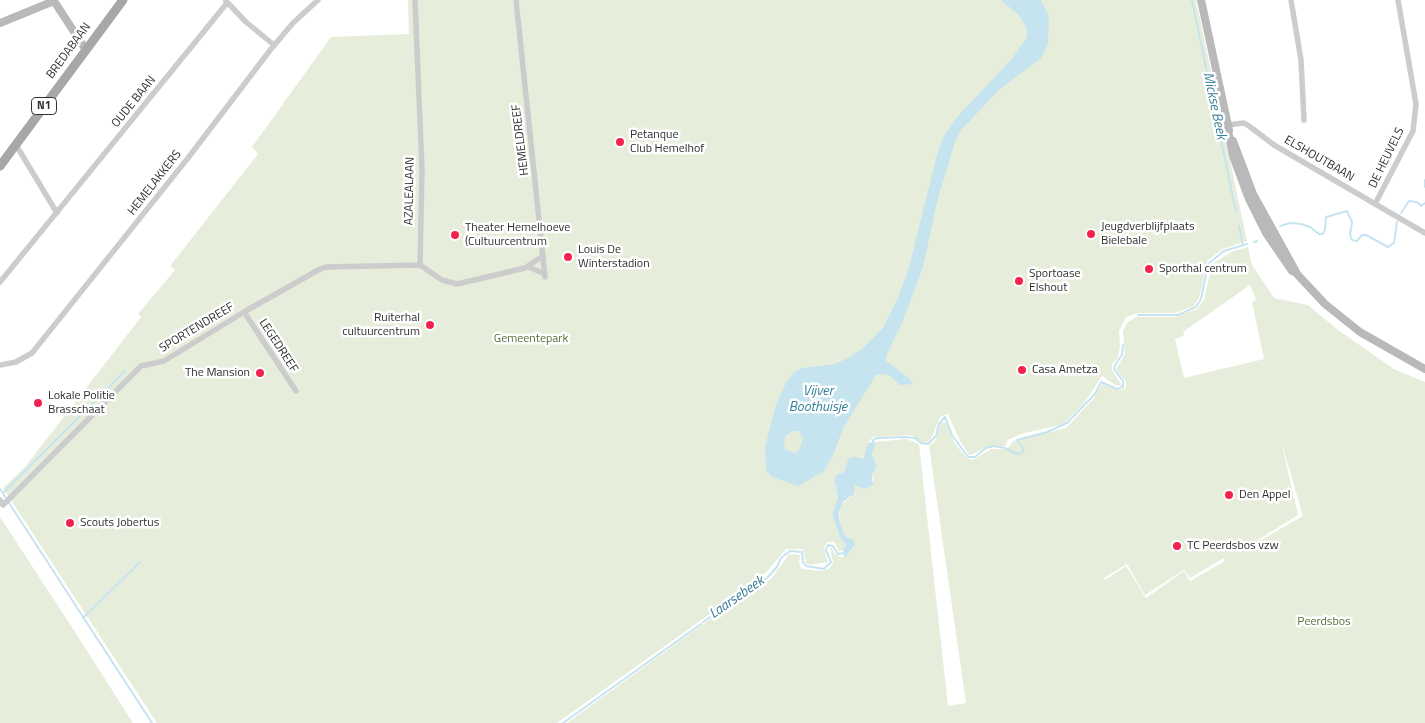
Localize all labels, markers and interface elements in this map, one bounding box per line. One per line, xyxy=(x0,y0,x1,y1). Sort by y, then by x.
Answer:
street label: BREDABAAN xyxy=(44,20,94,82)
water label: Mickse Beek xyxy=(1199,71,1229,141)
street label: OUDE BAAN xyxy=(109,73,159,131)
road number: N1 xyxy=(32,98,56,114)
street label: HEMELDREEF xyxy=(509,103,533,177)
street label: DE HEUVELS xyxy=(1366,125,1408,191)
place label: Petanque Club Hemelhof xyxy=(630,128,704,156)
street label: ELSHOUTBAAN xyxy=(1281,133,1357,185)
marker: Petanque Club Hemelhof xyxy=(614,136,626,148)
street label: HEMELAKKERS xyxy=(125,148,185,218)
street label: AZALEALAAN xyxy=(402,157,418,225)
place label: Jeugdverblijfplaats Bielebale xyxy=(1101,220,1194,248)
place label: Theater Hemelhoeve (Cultuurcentrum xyxy=(465,221,570,249)
marker: Jeugdverblijfplaats Bielebale xyxy=(1085,228,1097,240)
marker: Theater Hemelhoeve (Cultuurcentrum xyxy=(449,229,461,241)
place label: Louis De Winterstadion xyxy=(578,243,650,271)
marker: Louis De Winterstadion xyxy=(562,251,574,263)
place label: Sporthal centrum xyxy=(1159,262,1247,276)
marker: Sporthal centrum xyxy=(1143,263,1155,275)
place label: Sportoase Elshout xyxy=(1029,267,1081,295)
marker: Sportoase Elshout xyxy=(1013,275,1025,287)
street label: SPORTENDREEF xyxy=(157,300,237,356)
place label: Ruiterhal cultuurcentrum xyxy=(342,311,420,339)
street label: LEGEDREEF xyxy=(255,316,301,376)
marker: Ruiterhal cultuurcentrum xyxy=(424,319,436,331)
park label: Gemeentepark xyxy=(494,332,568,346)
place label: Casa Ametza xyxy=(1032,363,1098,377)
marker: Casa Ametza xyxy=(1016,364,1028,376)
place label: The Mansion xyxy=(185,366,250,380)
marker: The Mansion xyxy=(254,367,266,379)
water label: Vijver Boothuisje xyxy=(789,384,847,417)
place label: Lokale Politie Brasschaat xyxy=(48,389,115,417)
marker: Lokale Politie Brasschaat xyxy=(32,397,44,409)
place label: Den Appel xyxy=(1239,488,1291,502)
marker: Den Appel xyxy=(1223,489,1235,501)
place label: Scouts Jobertus xyxy=(80,516,159,530)
marker: Scouts Jobertus xyxy=(64,517,76,529)
place label: TC Peerdsbos vzw xyxy=(1187,539,1279,553)
marker: TC Peerdsbos vzw xyxy=(1171,540,1183,552)
water label: Laarsebeek xyxy=(706,573,768,623)
park label: Peerdsbos xyxy=(1297,615,1351,629)

